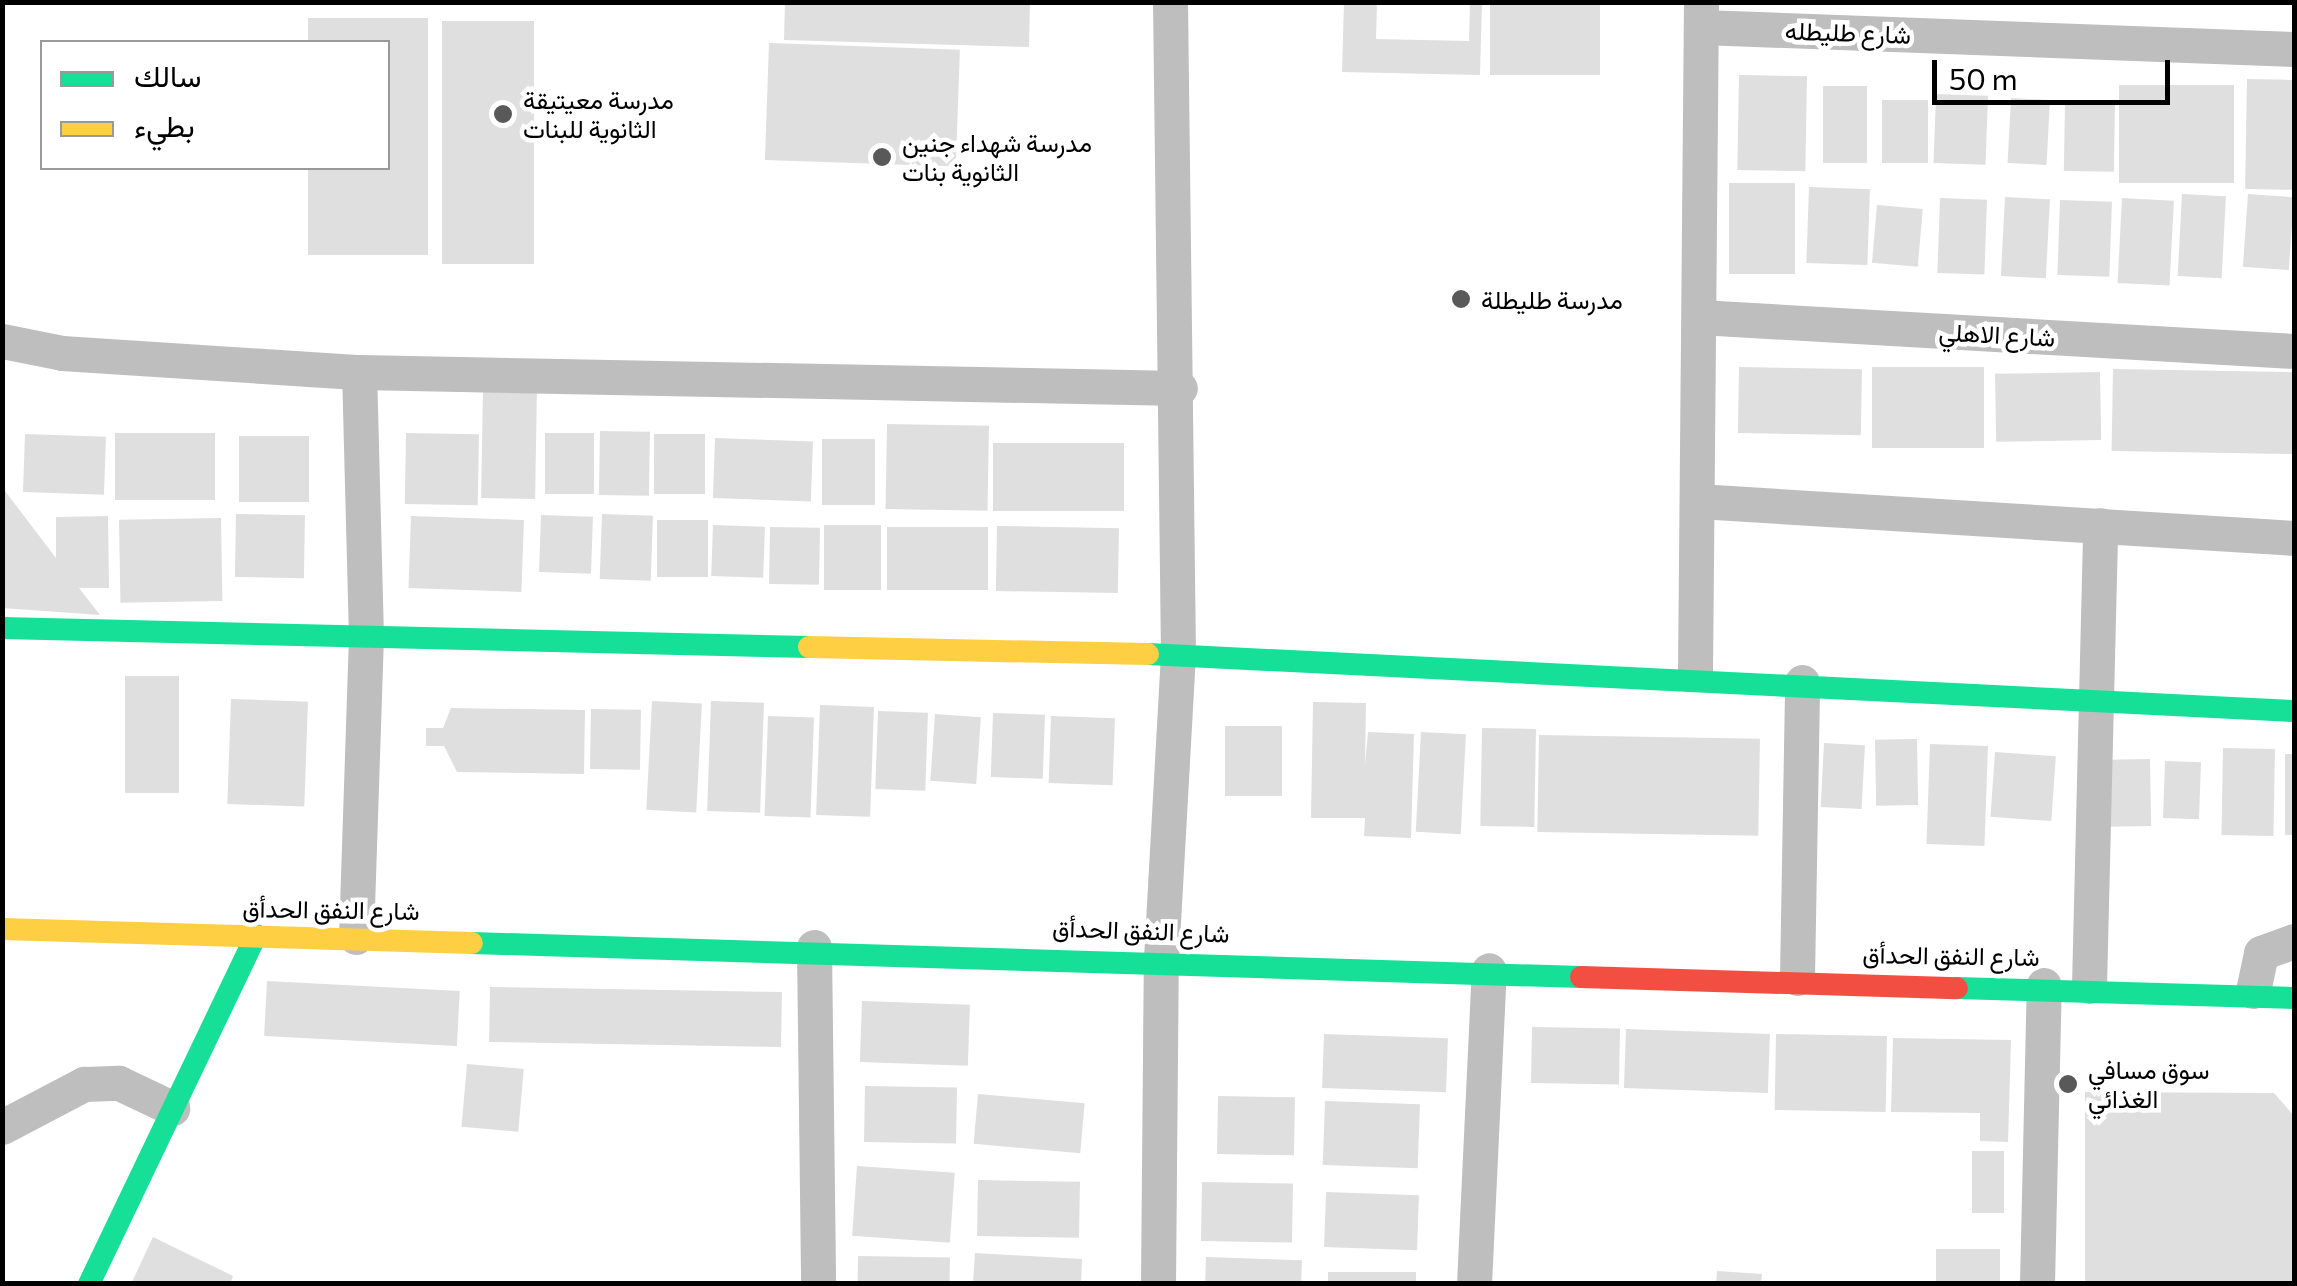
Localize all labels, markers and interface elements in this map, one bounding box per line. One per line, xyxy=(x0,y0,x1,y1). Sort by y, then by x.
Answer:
street label: شارع طليطله xyxy=(1784,15,1912,49)
legend xyxy=(40,40,390,170)
scale bar xyxy=(1937,40,2174,102)
text: سالك xyxy=(134,56,201,93)
text: 50 m xyxy=(1949,59,2018,96)
place label: مدرسة معيتيقة الثانوية للبنات xyxy=(523,85,674,144)
marker: مدرسة معيتيقة الثانوية للبنات xyxy=(492,103,514,125)
text: بطيء xyxy=(134,106,195,143)
place label: مدرسة شهداء جنين الثانوية بنات xyxy=(902,128,1092,187)
marker: مدرسة شهداء جنين الثانوية بنات xyxy=(871,146,893,168)
place label: مدرسة طليطلة xyxy=(1481,284,1623,314)
marker: مدرسة طليطلة xyxy=(1450,288,1472,310)
street label: شارع الاهلي xyxy=(1938,316,2056,352)
street label: شارع النفق الحدأق xyxy=(242,892,420,926)
street label: شارع النفق الحدأق xyxy=(1052,912,1230,948)
street label: شارع النفق الحدأق xyxy=(1862,938,2040,972)
place label: سوق مسافي الغذائي xyxy=(2088,1055,2210,1114)
marker: سوق مسافي الغذائي xyxy=(2057,1073,2079,1095)

